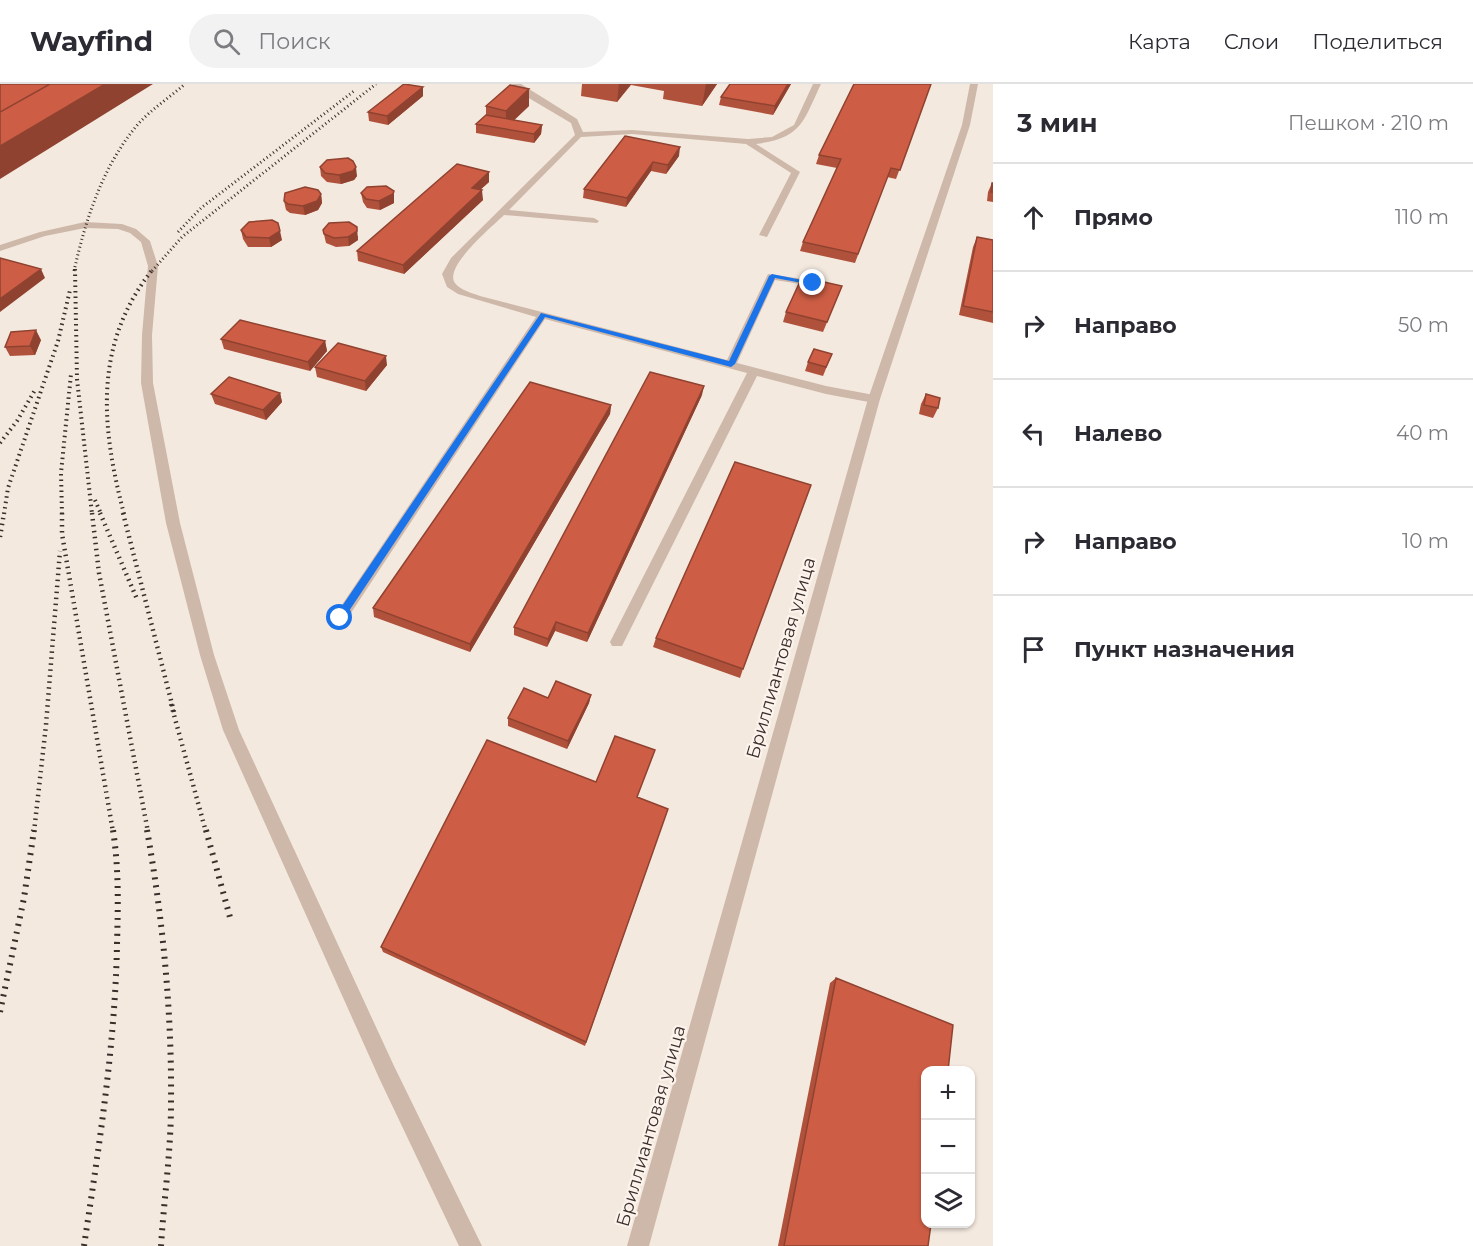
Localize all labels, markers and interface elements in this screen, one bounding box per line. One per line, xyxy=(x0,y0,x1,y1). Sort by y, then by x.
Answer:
search box xyxy=(189,14,609,68)
text: Wayfind xyxy=(30,24,153,58)
icon: search xyxy=(210,25,243,58)
text: Поиск xyxy=(258,28,331,55)
text: Карта xyxy=(1128,29,1191,54)
text: Слои xyxy=(1224,29,1279,54)
text: Поделиться xyxy=(1312,29,1443,54)
text: 3 мин xyxy=(1017,107,1097,139)
text: Пешком · 210 m xyxy=(1288,111,1449,135)
icon: ahead xyxy=(1017,201,1050,234)
text: Прямо xyxy=(1074,204,1153,231)
text: 110 m xyxy=(1395,205,1449,229)
route end xyxy=(799,269,825,295)
icon: right xyxy=(1017,309,1050,342)
text: Направо xyxy=(1074,312,1177,339)
text: 50 m xyxy=(1398,313,1449,337)
icon: left xyxy=(1017,417,1050,450)
text: Налево xyxy=(1074,420,1162,447)
text: 40 m xyxy=(1396,421,1449,445)
icon: right xyxy=(1017,525,1050,558)
text: Направо xyxy=(1074,528,1177,555)
text: 10 m xyxy=(1402,529,1449,553)
street label: Бриллиантовая улица xyxy=(742,555,820,761)
route start xyxy=(326,604,352,630)
icon: arrive xyxy=(1017,633,1050,666)
text: Пункт назначения xyxy=(1074,636,1295,663)
street label: Бриллиантовая улица xyxy=(612,1023,690,1229)
map controls xyxy=(921,1066,975,1228)
button: + xyxy=(921,1066,975,1120)
button: − xyxy=(921,1120,975,1174)
button: layers xyxy=(921,1174,975,1228)

